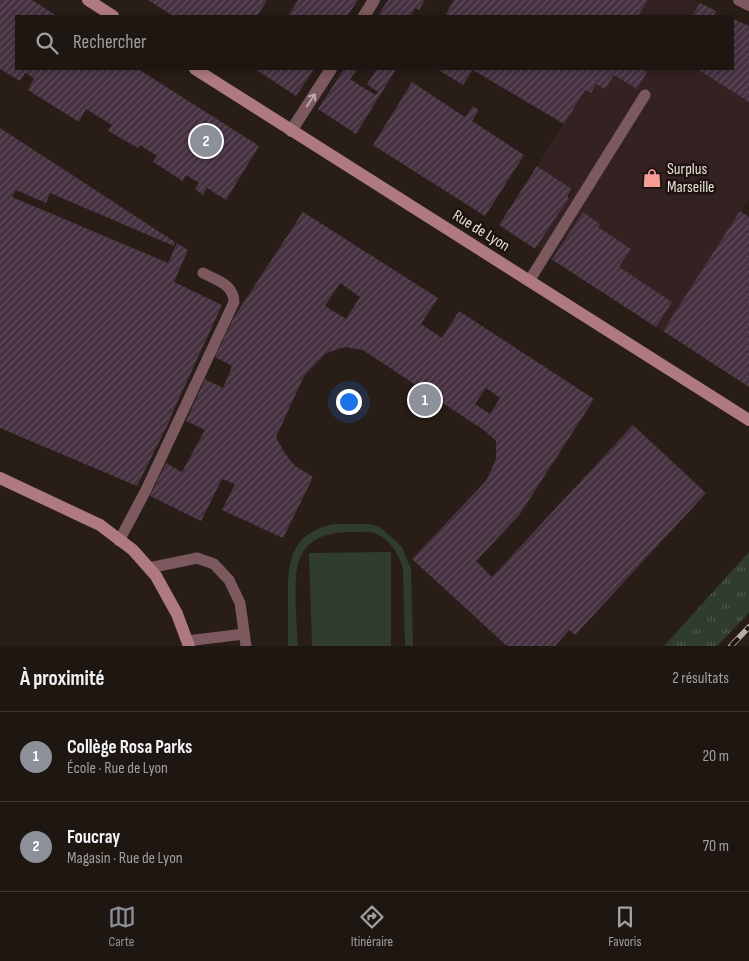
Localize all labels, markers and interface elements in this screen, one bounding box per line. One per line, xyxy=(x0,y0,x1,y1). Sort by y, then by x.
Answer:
search box xyxy=(15,15,734,70)
icon: search xyxy=(33,29,61,57)
text: Rechercher xyxy=(73,31,147,54)
one-way arrow xyxy=(306,93,316,107)
pin: 2 xyxy=(190,122,222,160)
place label: Surplus Marseille xyxy=(667,160,715,197)
shop icon: Surplus Marseille xyxy=(641,167,663,189)
street label: Rue de Lyon xyxy=(449,206,513,256)
pin: 1 xyxy=(409,381,441,419)
your location xyxy=(336,389,362,415)
text: À proximité xyxy=(20,666,105,691)
text: 2 résultats xyxy=(672,669,729,688)
text: Collège Rosa Parks xyxy=(67,736,192,759)
text: 1 xyxy=(33,747,39,766)
text: 20 m xyxy=(702,747,729,766)
text: École · Rue de Lyon xyxy=(67,759,168,778)
text: Foucray xyxy=(67,826,120,849)
text: 2 xyxy=(32,837,40,856)
text: 70 m xyxy=(703,837,729,856)
text: Magasin · Rue de Lyon xyxy=(67,849,183,868)
tab: Carte xyxy=(108,903,136,950)
tab: Itinéraire xyxy=(351,903,393,950)
tab: Favoris xyxy=(608,903,641,950)

